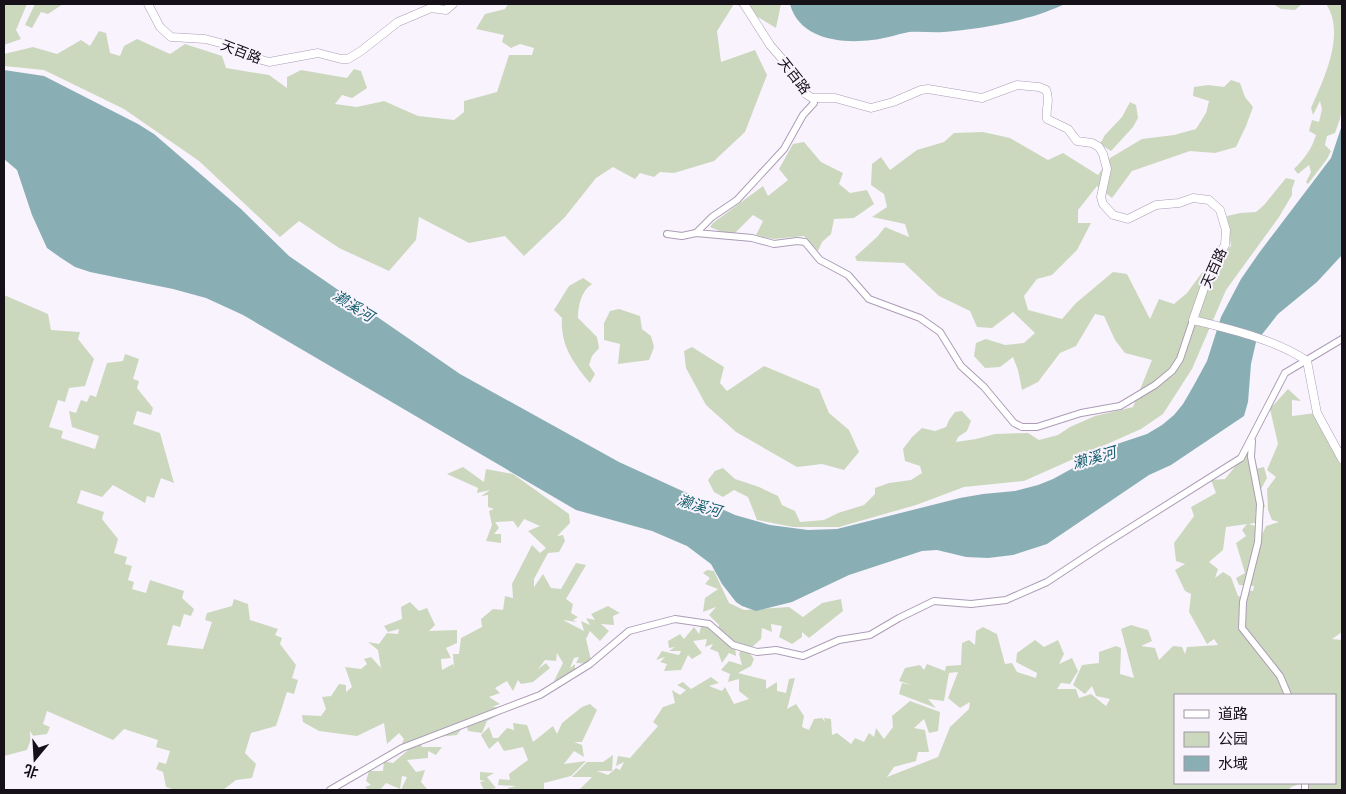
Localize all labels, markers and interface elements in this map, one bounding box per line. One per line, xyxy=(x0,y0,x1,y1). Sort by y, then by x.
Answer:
street label: 天百路 xyxy=(218,36,264,68)
street label: 天百路 xyxy=(774,54,814,98)
street label: 天百路 xyxy=(1197,245,1231,291)
water label: 濑溪河 xyxy=(329,286,380,328)
water label: 濑溪河 xyxy=(1070,441,1121,474)
water label: 濑溪河 xyxy=(675,490,726,523)
legend xyxy=(1174,694,1336,784)
text: 道路 xyxy=(1218,704,1248,724)
text: 公园 xyxy=(1218,729,1248,749)
north arrow xyxy=(10,734,60,784)
text: 水域 xyxy=(1218,754,1248,774)
text: 北 xyxy=(22,760,41,782)

